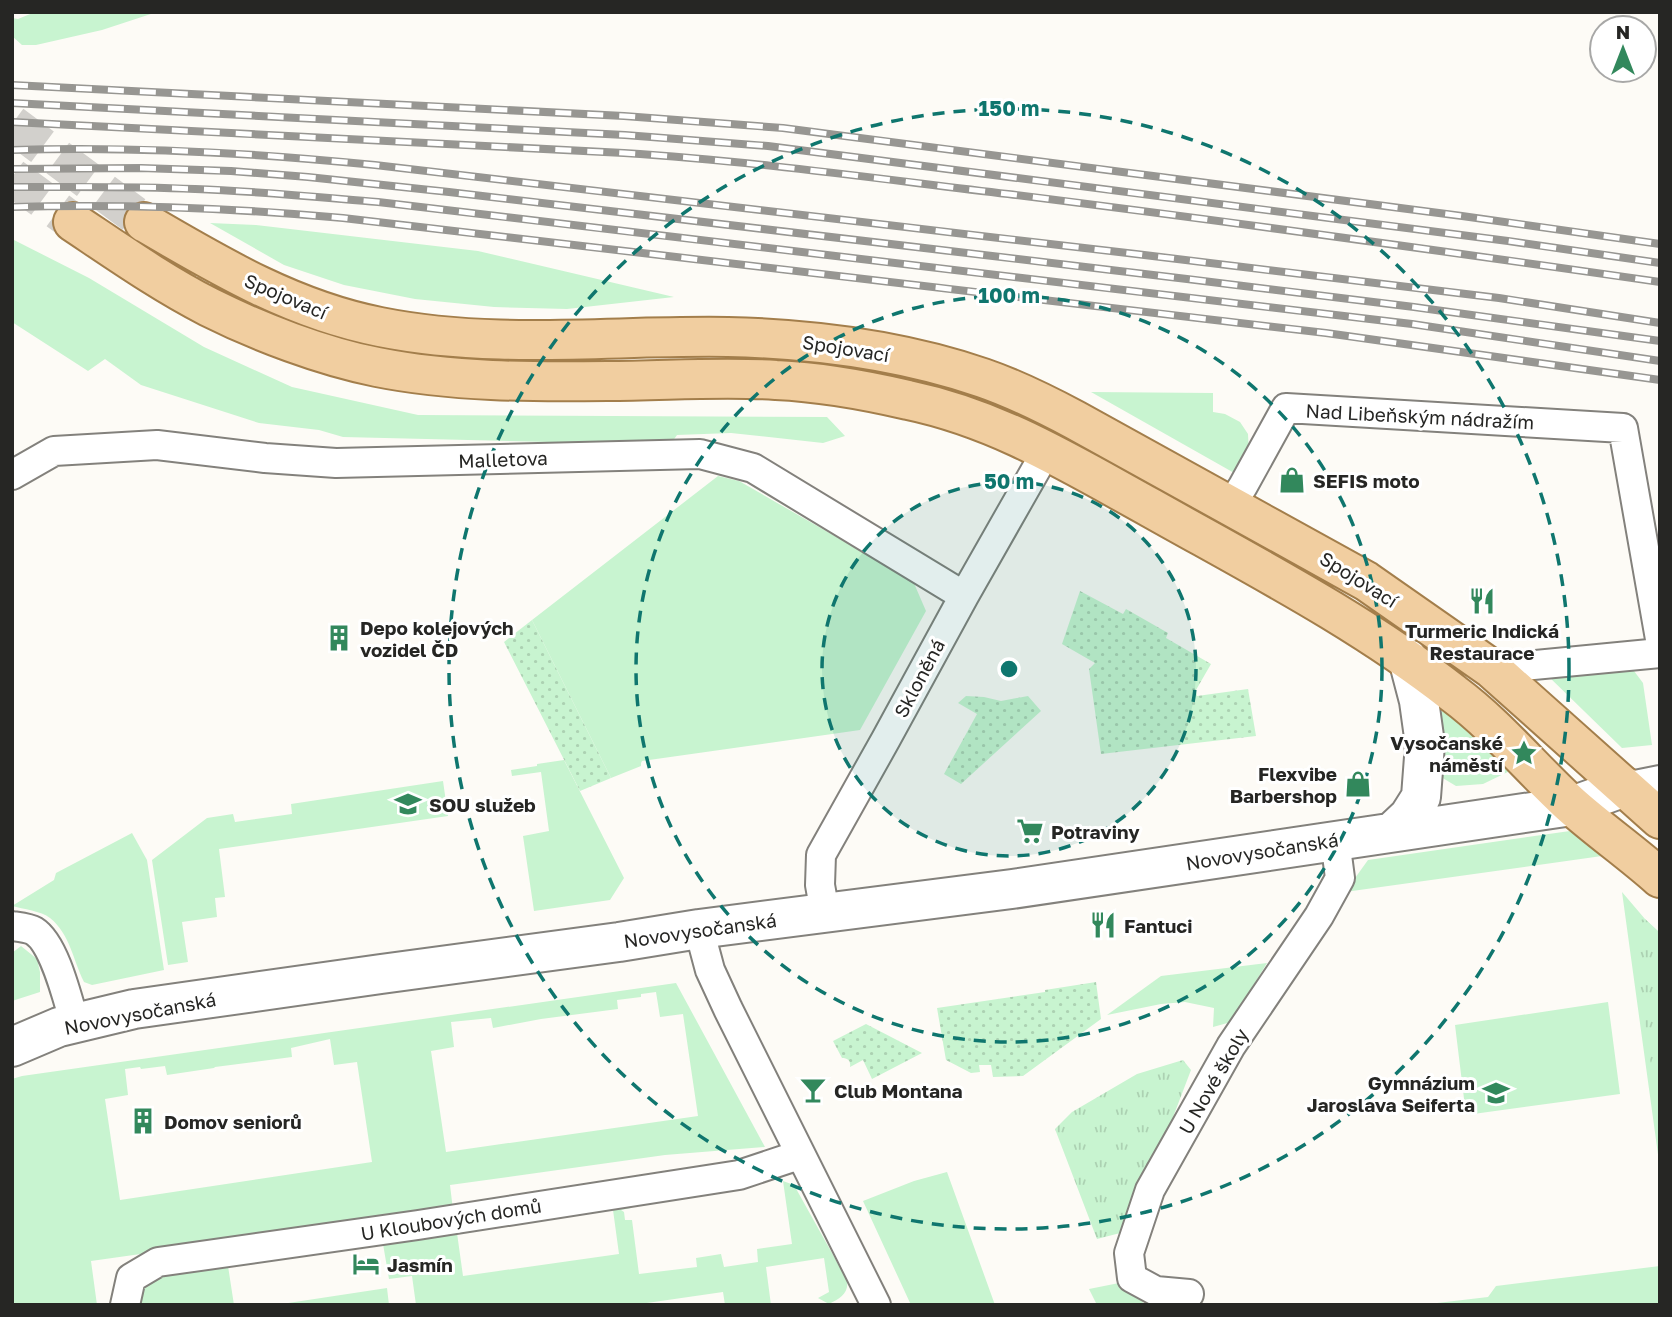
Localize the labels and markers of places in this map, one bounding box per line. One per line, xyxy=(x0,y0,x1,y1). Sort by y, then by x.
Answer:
shop icon: SEFIS moto xyxy=(1277,465,1307,495)
place label: SEFIS moto xyxy=(1313,469,1420,492)
restaurant icon: Turmeric Indická Restaurace xyxy=(1467,586,1497,616)
place label: Depo kolejových vozidel ČD xyxy=(360,616,514,661)
place label: Turmeric Indická Restaurace xyxy=(1405,619,1559,664)
building icon: Depo kolejových vozidel ČD xyxy=(324,623,354,653)
centre of rings xyxy=(997,657,1021,681)
place label: Vysočanské náměstí xyxy=(1390,731,1505,776)
place icon: Vysočanské náměstí xyxy=(1509,738,1539,768)
place label: Flexvibe Barbershop xyxy=(1230,762,1337,807)
shop icon: Flexvibe Barbershop xyxy=(1343,769,1373,799)
school or university icon: SOU služeb xyxy=(393,789,423,819)
place label: SOU služeb xyxy=(429,793,536,816)
supermarket icon: Potraviny xyxy=(1015,816,1045,846)
place label: Potraviny xyxy=(1051,820,1140,843)
restaurant icon: Fantuci xyxy=(1088,910,1118,940)
place label: Fantuci xyxy=(1124,914,1192,937)
place label: Gymnázium Jaroslava Seiferta xyxy=(1307,1071,1475,1116)
bar icon: Club Montana xyxy=(798,1075,828,1105)
school or university icon: Gymnázium Jaroslava Seiferta xyxy=(1481,1078,1511,1108)
place label: Club Montana xyxy=(834,1079,963,1102)
building icon: Domov seniorů xyxy=(128,1106,158,1136)
place label: Domov seniorů xyxy=(164,1110,301,1133)
hotel icon: Jasmín xyxy=(351,1249,381,1279)
place label: Jasmín xyxy=(387,1253,453,1276)

